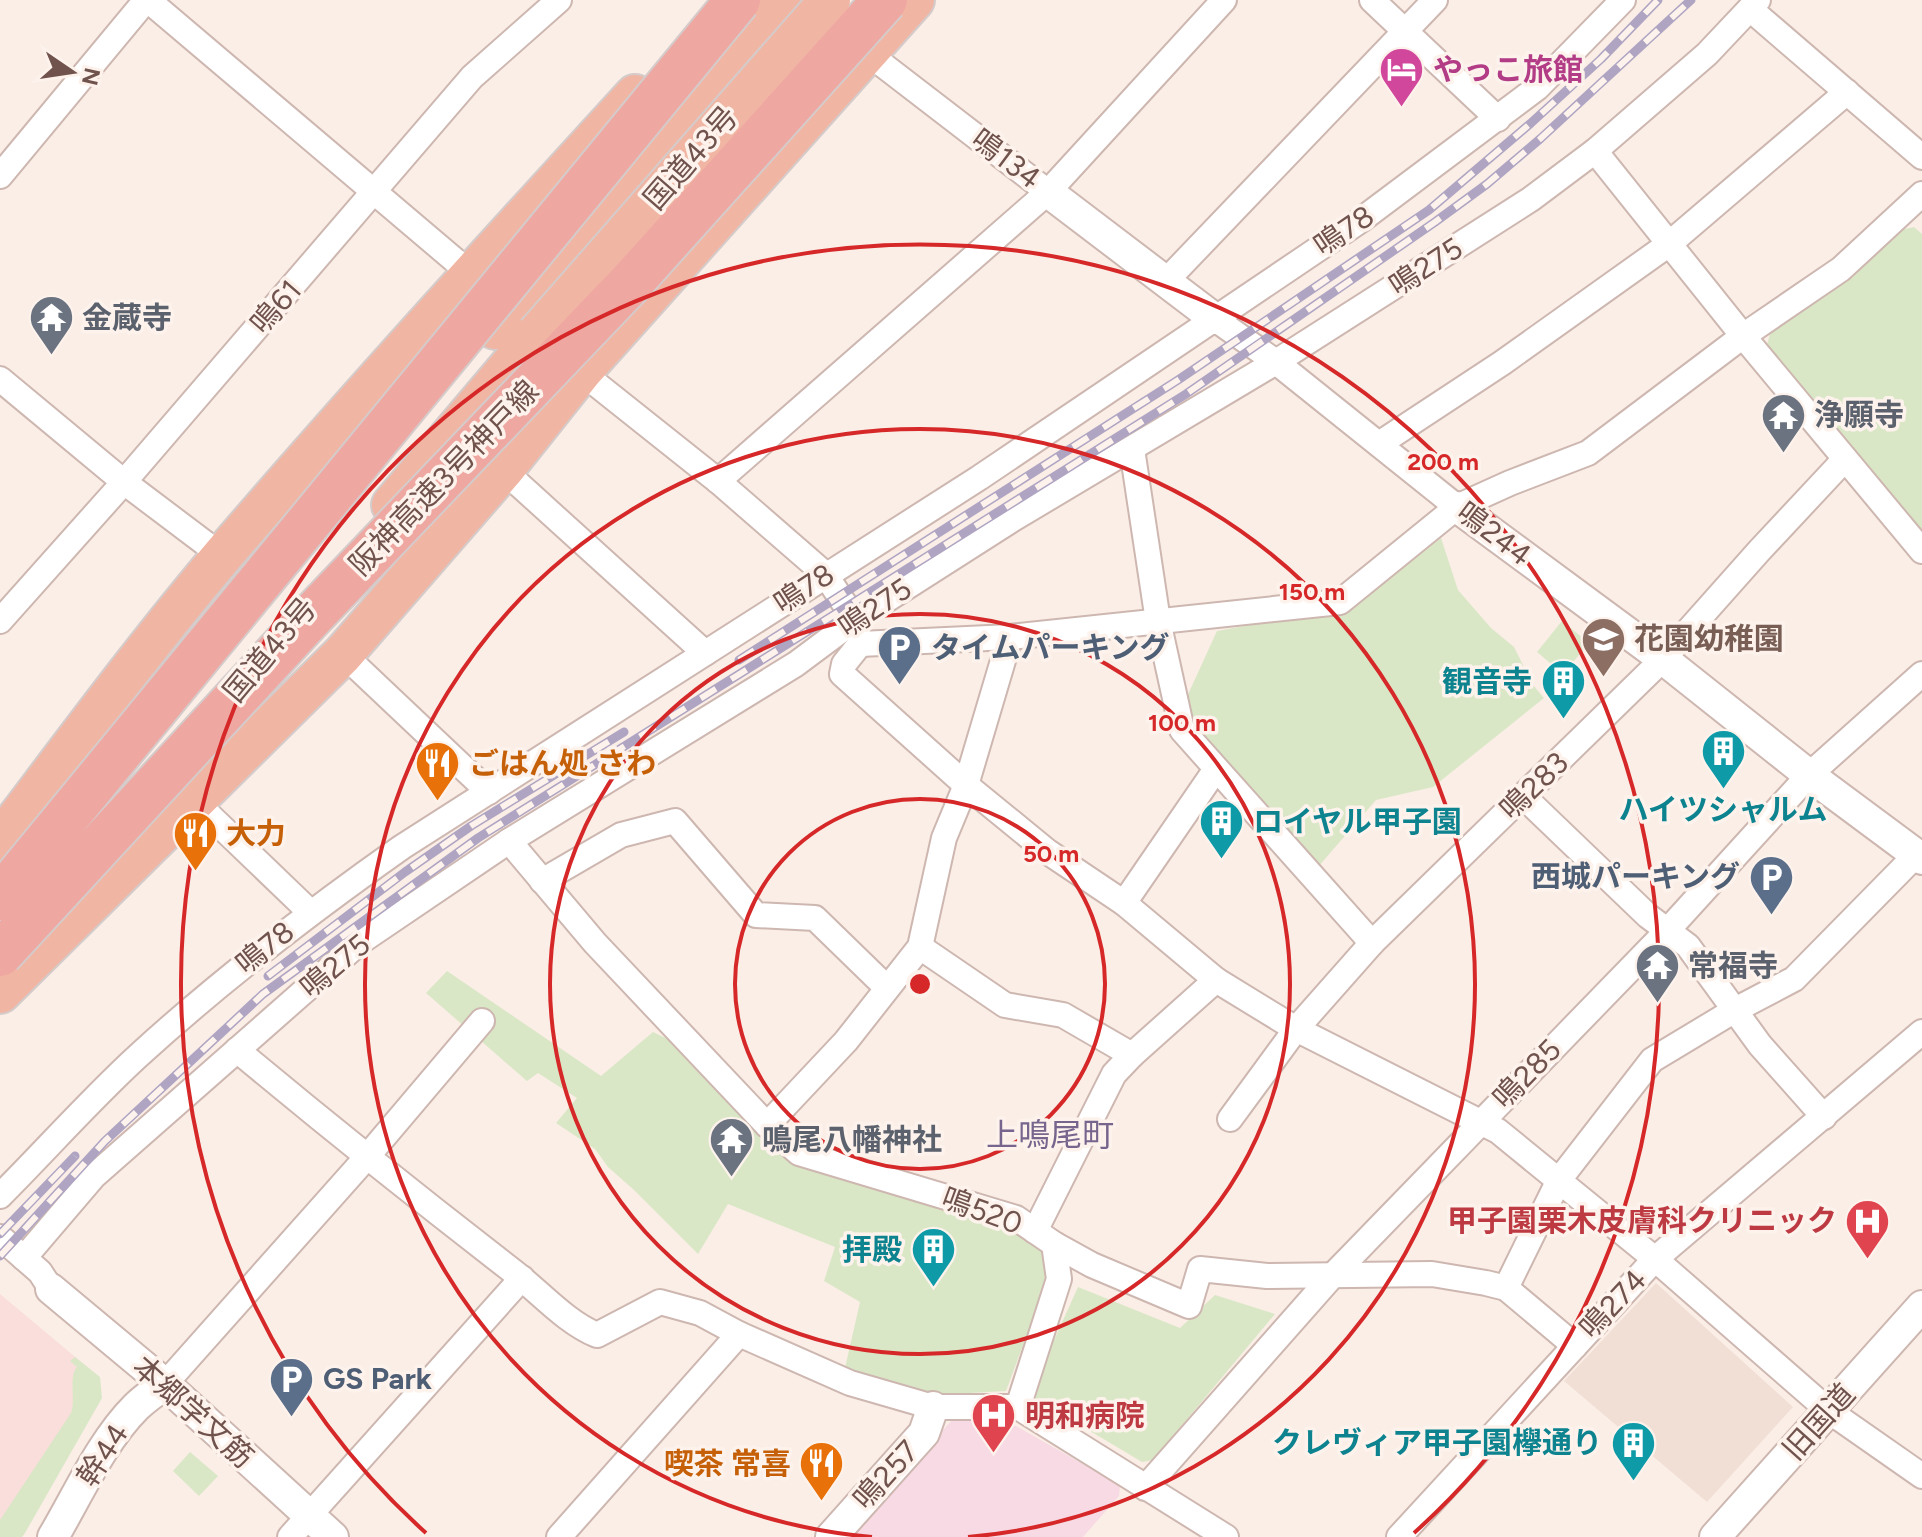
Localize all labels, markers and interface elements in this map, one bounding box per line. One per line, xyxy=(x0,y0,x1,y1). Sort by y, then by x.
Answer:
north arrow xyxy=(32,32,112,112)
hotel icon: やっこ旅館 xyxy=(1378,46,1426,109)
place label: やっこ旅館 xyxy=(1433,51,1583,88)
text: N xyxy=(76,65,106,88)
street label: 国道43号 xyxy=(636,98,746,217)
street label: 鳴134 xyxy=(964,121,1048,197)
street label: 鳴78 xyxy=(1307,197,1381,264)
street label: 鳴275 xyxy=(1382,229,1469,304)
street label: 鳴61 xyxy=(242,272,309,341)
temple icon: 金蔵寺 xyxy=(27,294,75,357)
place label: 金蔵寺 xyxy=(82,299,172,336)
street label: 阪神高速3号神戸線 xyxy=(341,373,546,583)
temple icon: 浄願寺 xyxy=(1759,391,1807,454)
place label: 浄願寺 xyxy=(1814,396,1904,433)
text: 200 m xyxy=(1407,447,1479,476)
street label: 鳴244 xyxy=(1450,494,1539,574)
street label: 鳴78 xyxy=(767,555,841,622)
street label: 鳴275 xyxy=(831,570,918,645)
text: 150 m xyxy=(1279,577,1345,606)
street label: 国道43号 xyxy=(215,590,324,709)
school or university icon: 花園幼稚園 xyxy=(1579,615,1627,678)
place label: 花園幼稚園 xyxy=(1634,620,1784,657)
parking icon: タイムパーキング xyxy=(876,624,924,687)
place label: タイムパーキング xyxy=(931,629,1170,666)
building icon: 観音寺 xyxy=(1539,658,1587,721)
place label: 観音寺 xyxy=(1442,663,1532,700)
text: 100 m xyxy=(1148,708,1216,737)
building icon: ハイツシャルム xyxy=(1699,728,1747,791)
restaurant icon: ごはん処 さわ xyxy=(414,740,462,803)
street label: 鳴283 xyxy=(1491,744,1576,827)
place label: ごはん処 さわ xyxy=(469,745,656,782)
place label: ハイツシャルム xyxy=(1619,791,1827,828)
building icon: ロイヤル甲子園 xyxy=(1198,798,1246,861)
place label: ロイヤル甲子園 xyxy=(1253,803,1462,840)
restaurant icon: 大力 xyxy=(171,810,219,873)
place label: 大力 xyxy=(226,815,286,852)
text: 50 m xyxy=(1023,839,1079,868)
parking icon: 西城パーキング xyxy=(1747,853,1795,916)
place label: 西城パーキング xyxy=(1531,858,1740,895)
street label: 鳴78 xyxy=(228,913,301,982)
street label: 鳴275 xyxy=(292,926,377,1006)
temple icon: 常福寺 xyxy=(1633,942,1681,1005)
place label: 常福寺 xyxy=(1688,947,1778,984)
centre of rings xyxy=(906,970,934,998)
street label: 鳴285 xyxy=(1485,1031,1569,1116)
temple icon: 鳴尾八幡神社 xyxy=(707,1116,755,1179)
district label: 上鳴尾町 xyxy=(986,1116,1114,1154)
place label: 鳴尾八幡神社 xyxy=(762,1121,942,1158)
street label: 鳴520 xyxy=(937,1179,1028,1242)
hospital icon: 甲子園栗木皮膚科クリニック xyxy=(1844,1197,1892,1260)
place label: 甲子園栗木皮膚科クリニック xyxy=(1447,1202,1837,1239)
building icon: 拝殿 xyxy=(909,1226,957,1289)
place label: 拝殿 xyxy=(842,1231,902,1268)
street label: 鳴274 xyxy=(1571,1261,1654,1346)
street label: 本郷学文筋 xyxy=(125,1348,261,1476)
parking icon: GS Park xyxy=(268,1355,316,1418)
place label: GS Park xyxy=(323,1360,432,1397)
street label: 旧国道 xyxy=(1775,1376,1862,1467)
hospital icon: 明和病院 xyxy=(970,1392,1018,1455)
place label: 明和病院 xyxy=(1025,1397,1145,1434)
street label: 幹44 xyxy=(69,1416,136,1493)
building icon: クレヴィア甲子園欅通り xyxy=(1609,1419,1657,1482)
place label: クレヴィア甲子園欅通り xyxy=(1272,1424,1602,1461)
street label: 鳴257 xyxy=(845,1433,926,1517)
restaurant icon: 喫茶 常喜 xyxy=(798,1440,846,1503)
place label: 喫茶 常喜 xyxy=(664,1445,791,1482)

